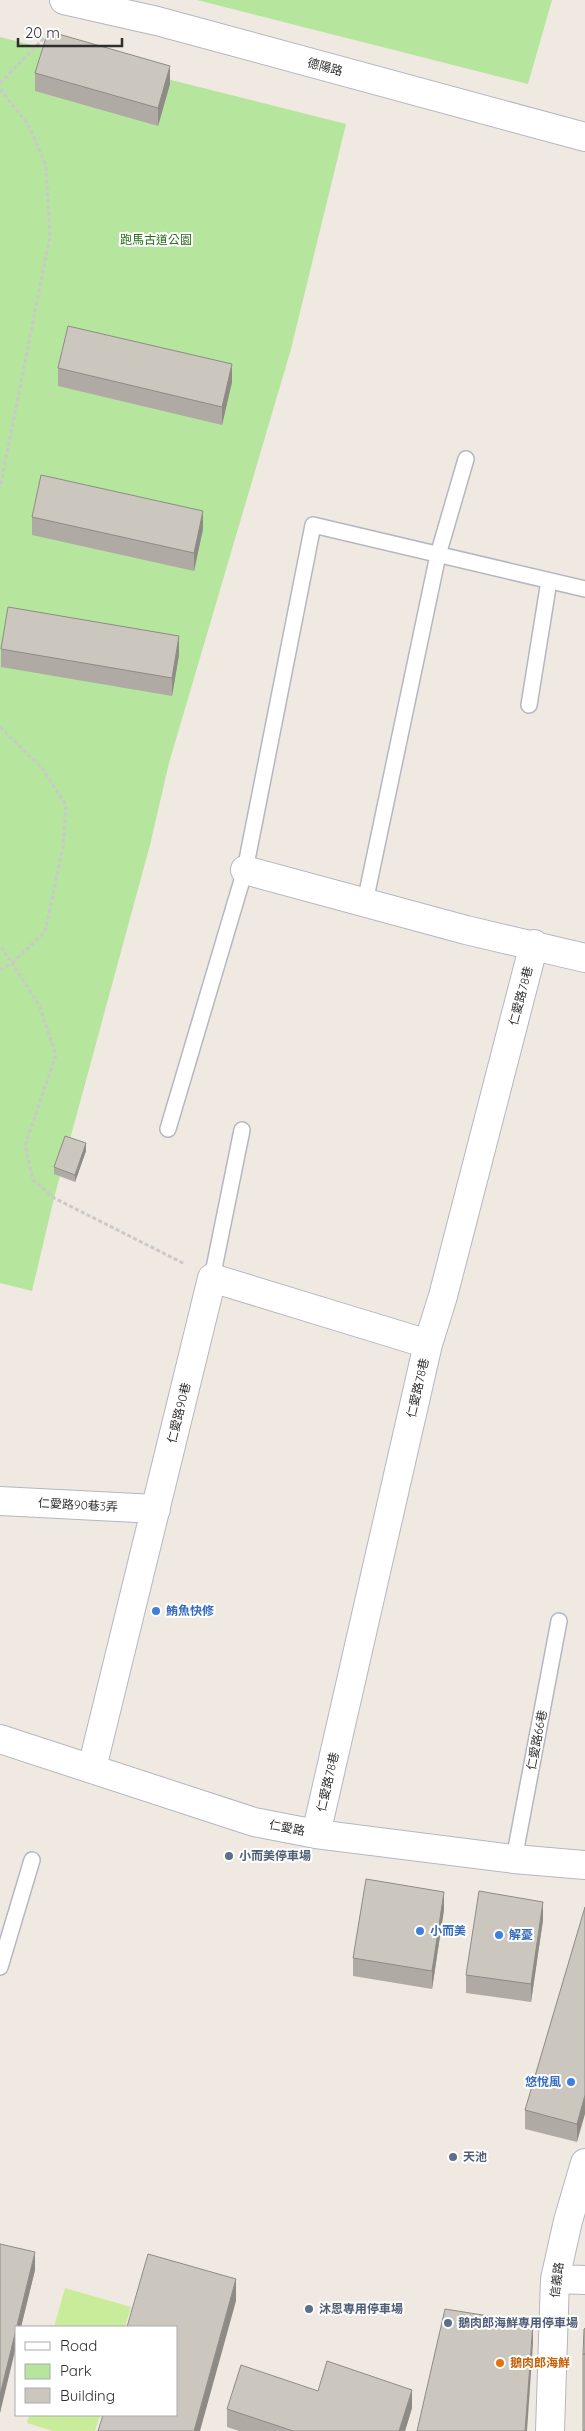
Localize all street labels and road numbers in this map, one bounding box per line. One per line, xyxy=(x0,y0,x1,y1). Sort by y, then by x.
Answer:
street label: 德陽路 xyxy=(306,55,344,78)
street label: 仁愛路78巷 xyxy=(505,965,536,1027)
street label: 仁愛路78巷 xyxy=(403,1357,432,1419)
street label: 仁愛路90巷 xyxy=(164,1381,193,1445)
street label: 仁愛路90巷3弄 xyxy=(38,1495,118,1514)
street label: 仁愛路66巷 xyxy=(523,1709,550,1771)
street label: 仁愛路78巷 xyxy=(313,1751,342,1813)
street label: 仁愛路 xyxy=(268,1817,306,1838)
street label: 信義路 xyxy=(547,2261,566,2299)

